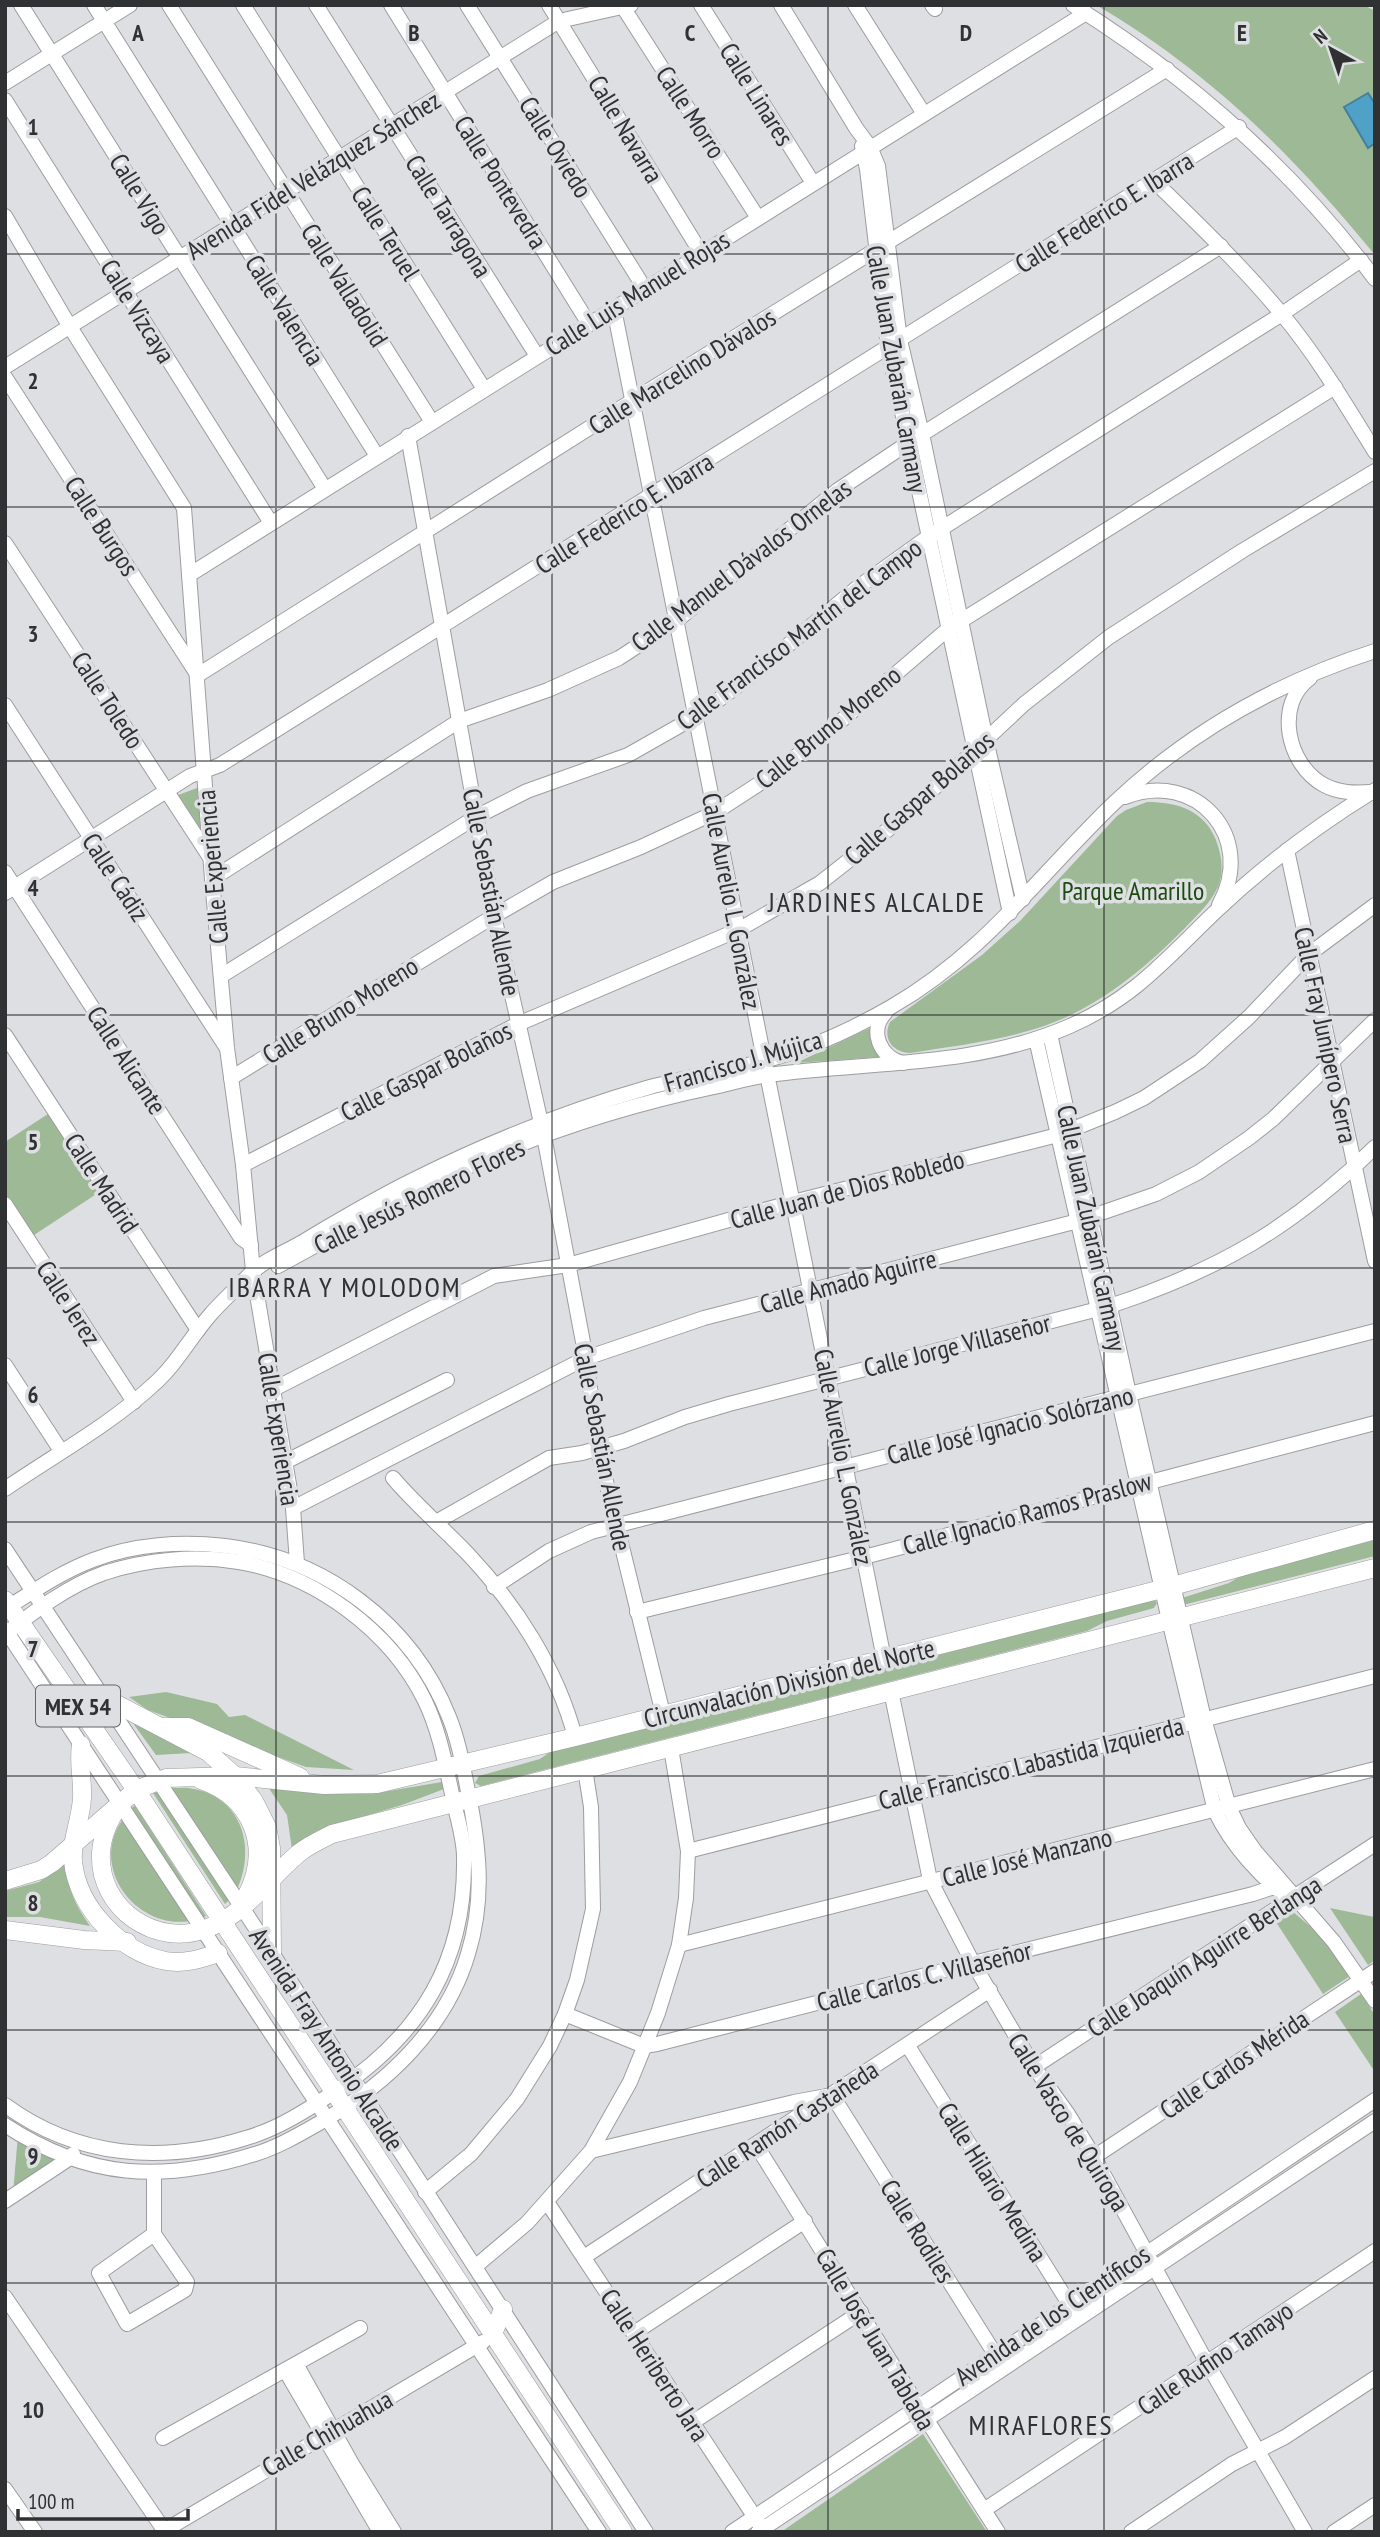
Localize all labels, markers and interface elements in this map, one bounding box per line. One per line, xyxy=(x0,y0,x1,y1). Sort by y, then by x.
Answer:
north arrow xyxy=(1296,14,1366,84)
text: A xyxy=(131,18,144,47)
text: B xyxy=(408,18,420,47)
text: C xyxy=(685,18,696,47)
text: D xyxy=(960,18,972,47)
text: E xyxy=(1237,18,1247,47)
text: N xyxy=(1308,23,1332,48)
street label: Calle Linares xyxy=(712,36,802,152)
street label: Calle Morro xyxy=(649,60,733,164)
street label: Calle Navarra xyxy=(581,69,671,189)
street label: Avenida Fidel Velázquez Sánchez xyxy=(180,83,446,267)
street label: Calle Oviedo xyxy=(512,90,600,204)
street label: Calle Pontevedra xyxy=(447,109,555,255)
text: 1 xyxy=(28,112,39,141)
street label: Calle Federico E. Ibarra xyxy=(1009,144,1199,280)
street label: Calle Vigo xyxy=(102,147,178,241)
street label: Calle Tarragona xyxy=(398,149,500,283)
street label: Calle Teruel xyxy=(344,180,428,286)
street label: Calle Valladolid xyxy=(294,217,396,353)
street label: Calle Luis Manuel Rojas xyxy=(539,223,735,363)
street label: Calle Juan Zubarán Carmany xyxy=(859,243,935,496)
street label: Calle Valencia xyxy=(238,248,332,372)
street label: Calle Vizcaya xyxy=(93,253,183,369)
street label: Calle Marcelino Dávalos xyxy=(582,300,782,442)
text: 2 xyxy=(28,366,39,395)
street label: Calle Federico E. Ibarra xyxy=(529,445,719,581)
street label: Calle Burgos xyxy=(58,470,146,582)
street label: Calle Manuel Dávalos Ornelas xyxy=(624,471,858,659)
street label: Calle Francisco Martín del Campo xyxy=(670,531,928,737)
text: 3 xyxy=(28,619,39,648)
street label: Calle Toledo xyxy=(64,645,152,755)
street label: Calle Bruno Moreno xyxy=(749,658,907,796)
street label: Calle Gaspar Bolaños xyxy=(837,724,1001,872)
street label: Calle Sebastián Allende xyxy=(456,785,528,999)
street label: Calle Experiencia xyxy=(189,789,235,945)
street label: Calle Aurelio L. González xyxy=(695,790,769,1012)
street label: Calle Cádiz xyxy=(75,827,157,927)
text: 4 xyxy=(28,873,39,902)
park label: Parque Amarillo xyxy=(1062,874,1204,907)
district label: JARDINES ALCALDE xyxy=(767,883,986,920)
street label: Calle Fray Junípero Serra xyxy=(1287,924,1365,1146)
street label: Calle Bruno Moreno xyxy=(256,949,424,1071)
street label: Calle Alicante xyxy=(80,1000,174,1120)
street label: Calle Gaspar Bolaños xyxy=(335,1014,517,1128)
street label: Francisco J. Mújica xyxy=(660,1023,826,1099)
street label: Calle Juan Zubarán Carmany xyxy=(1050,1102,1134,1354)
text: 5 xyxy=(28,1127,39,1156)
street label: Calle Madrid xyxy=(58,1127,146,1239)
street label: Calle Jesús Romero Flores xyxy=(308,1131,530,1261)
street label: Calle Juan de Dios Robledo xyxy=(726,1142,968,1236)
street label: Calle Amado Aguirre xyxy=(756,1242,940,1320)
street label: Calle Jerez xyxy=(29,1254,109,1352)
district label: IBARRA Y MOLODOM xyxy=(228,1268,462,1305)
street label: Calle Jorge Villaseñor xyxy=(860,1306,1054,1384)
street label: Calle Sebastián Allende xyxy=(567,1340,639,1554)
street label: Calle Aurelio L. González xyxy=(807,1346,881,1568)
street label: Calle Experiencia xyxy=(251,1350,307,1508)
street label: Calle José Ignacio Solórzano xyxy=(883,1378,1137,1472)
text: 6 xyxy=(28,1380,39,1409)
street label: Calle Ignacio Ramos Praslow xyxy=(899,1464,1156,1562)
street label: Circunvalación División del Norte xyxy=(640,1631,938,1735)
text: 7 xyxy=(28,1634,39,1663)
road number: MEX 54 xyxy=(36,1686,120,1726)
street label: Calle Francisco Labastida Izquierda xyxy=(875,1709,1187,1817)
street label: Calle José Manzano xyxy=(939,1820,1115,1894)
street label: Calle Joaquín Aguirre Berlanga xyxy=(1081,1868,1327,2044)
text: 8 xyxy=(28,1888,39,1917)
street label: Avenida Fray Antonio Alcalde xyxy=(242,1921,412,2157)
street label: Calle Carlos C. Villaseñor xyxy=(813,1933,1035,2019)
street label: Calle Carlos Mérida xyxy=(1153,2002,1315,2126)
street label: Calle Vasco de Quiroga xyxy=(1001,2027,1137,2217)
street label: Calle Ramón Castañeda xyxy=(690,2053,884,2195)
street label: Calle Hilario Medina xyxy=(931,2096,1055,2268)
text: 9 xyxy=(28,2141,39,2170)
street label: Calle Rodiles xyxy=(873,2173,963,2289)
street label: Avenida de los Científicos xyxy=(948,2237,1156,2393)
street label: Calle José Juan Tablada xyxy=(809,2242,943,2436)
street label: Calle Heriberto Jara xyxy=(593,2282,717,2448)
street label: Calle Rufino Tamayo xyxy=(1131,2294,1299,2422)
street label: Calle Chihuahua xyxy=(256,2382,398,2484)
text: 10 xyxy=(22,2395,44,2424)
district label: MIRAFLORES xyxy=(969,2406,1113,2443)
scale bar xyxy=(18,2478,187,2522)
text: 100 m xyxy=(28,2488,74,2515)

